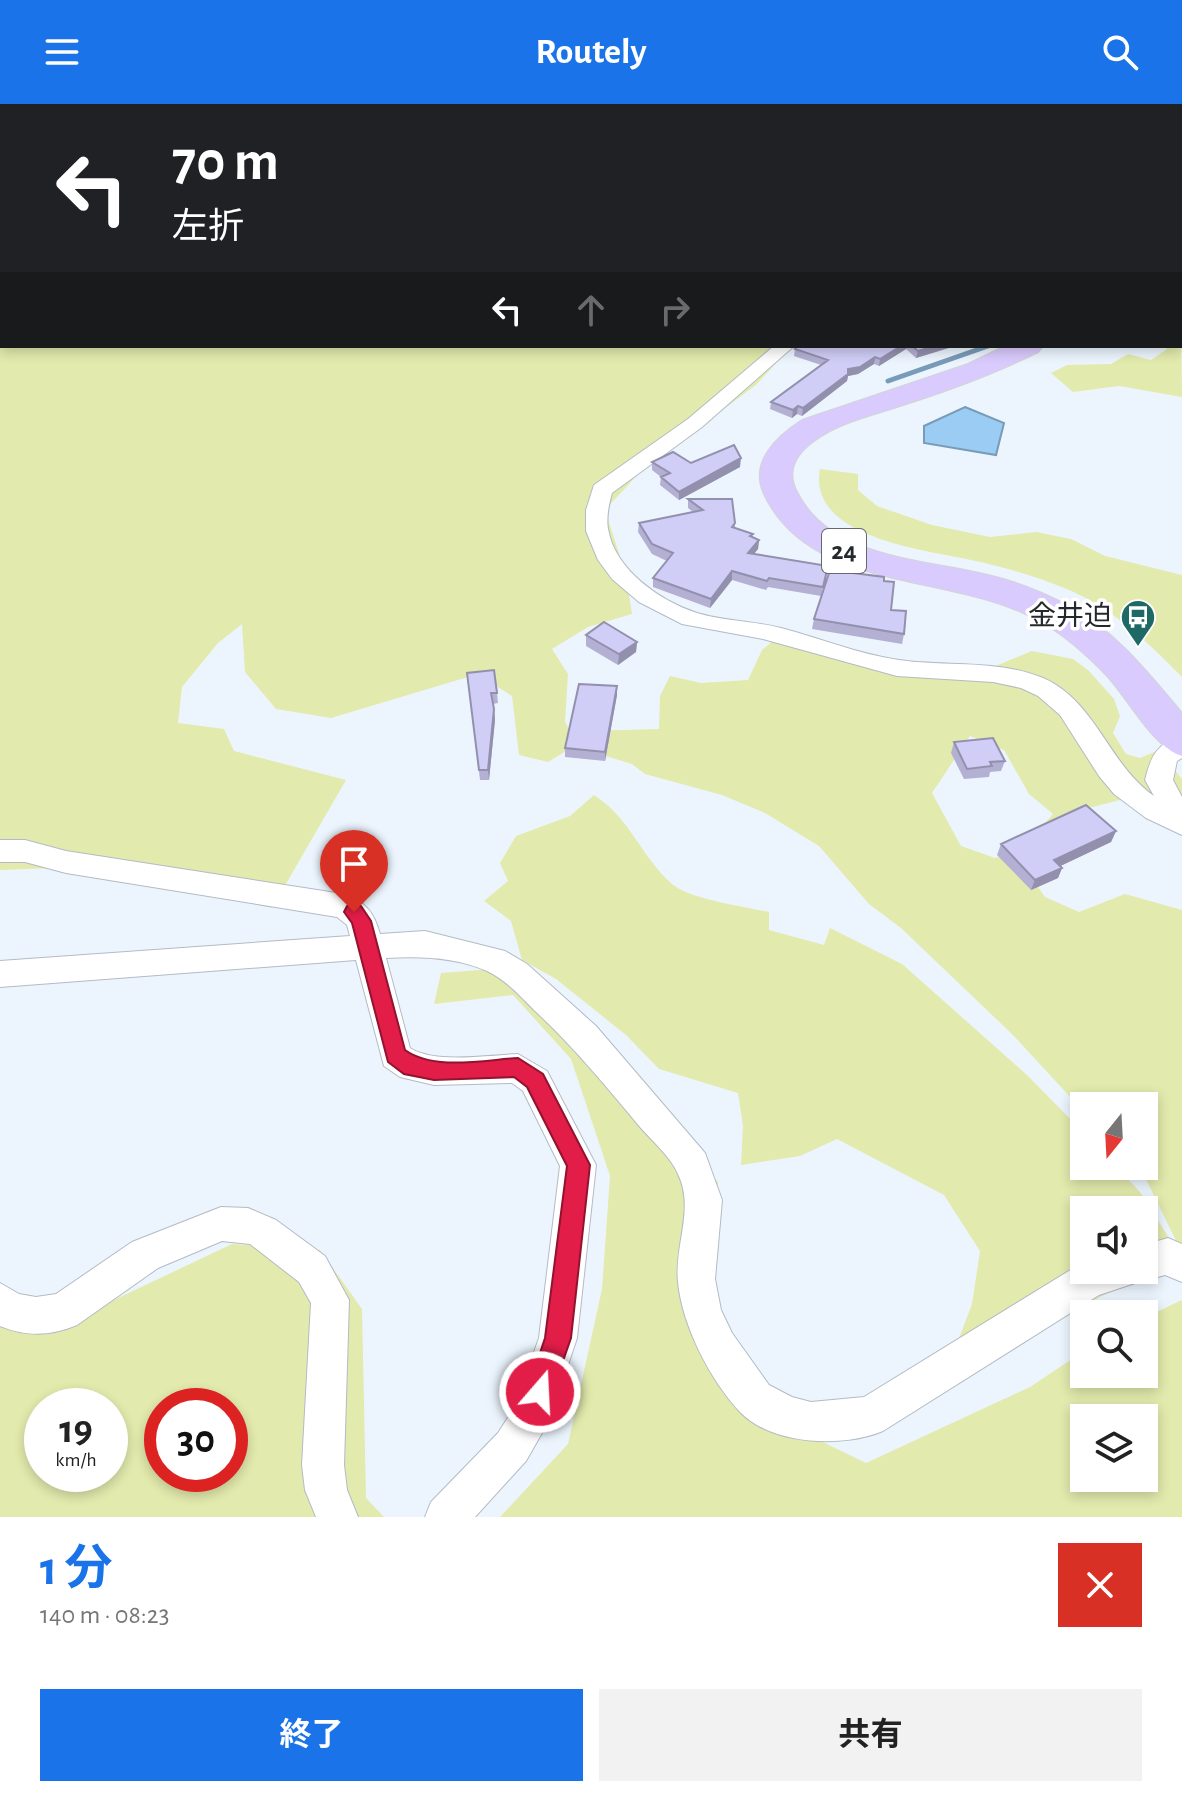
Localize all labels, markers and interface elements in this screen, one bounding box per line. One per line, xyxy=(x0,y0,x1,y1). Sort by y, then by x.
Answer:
icon: menu xyxy=(40,30,84,74)
icon: search xyxy=(1098,30,1142,74)
text: Routely xyxy=(536,34,646,70)
text: 70 m xyxy=(172,134,279,190)
icon: left xyxy=(40,136,144,240)
text: 左折 xyxy=(172,209,244,245)
icon: left xyxy=(485,288,529,332)
icon: ahead xyxy=(569,288,613,332)
icon: right xyxy=(653,288,697,332)
road number: 24 xyxy=(822,529,866,573)
bus stop icon: 金井迫 xyxy=(1119,598,1157,648)
place label: 金井迫 xyxy=(1028,601,1112,631)
pin xyxy=(320,830,388,912)
icon: arrive xyxy=(332,842,376,886)
north arrow xyxy=(1070,1092,1158,1180)
map controls xyxy=(1070,1092,1158,1492)
button: sound xyxy=(1070,1196,1158,1284)
button: search xyxy=(1070,1300,1158,1388)
position arrow xyxy=(498,1350,582,1434)
speed limit sign: 30 xyxy=(144,1388,248,1492)
button: layers xyxy=(1070,1404,1158,1492)
text: 19 xyxy=(59,1410,93,1450)
text: km/h xyxy=(55,1450,97,1470)
button: close xyxy=(1058,1543,1142,1627)
text: 1 分 xyxy=(40,1546,113,1594)
text: 140 m · 08:23 xyxy=(40,1602,169,1628)
button: 終了 xyxy=(40,1689,583,1781)
button: 共有 xyxy=(599,1689,1142,1781)

